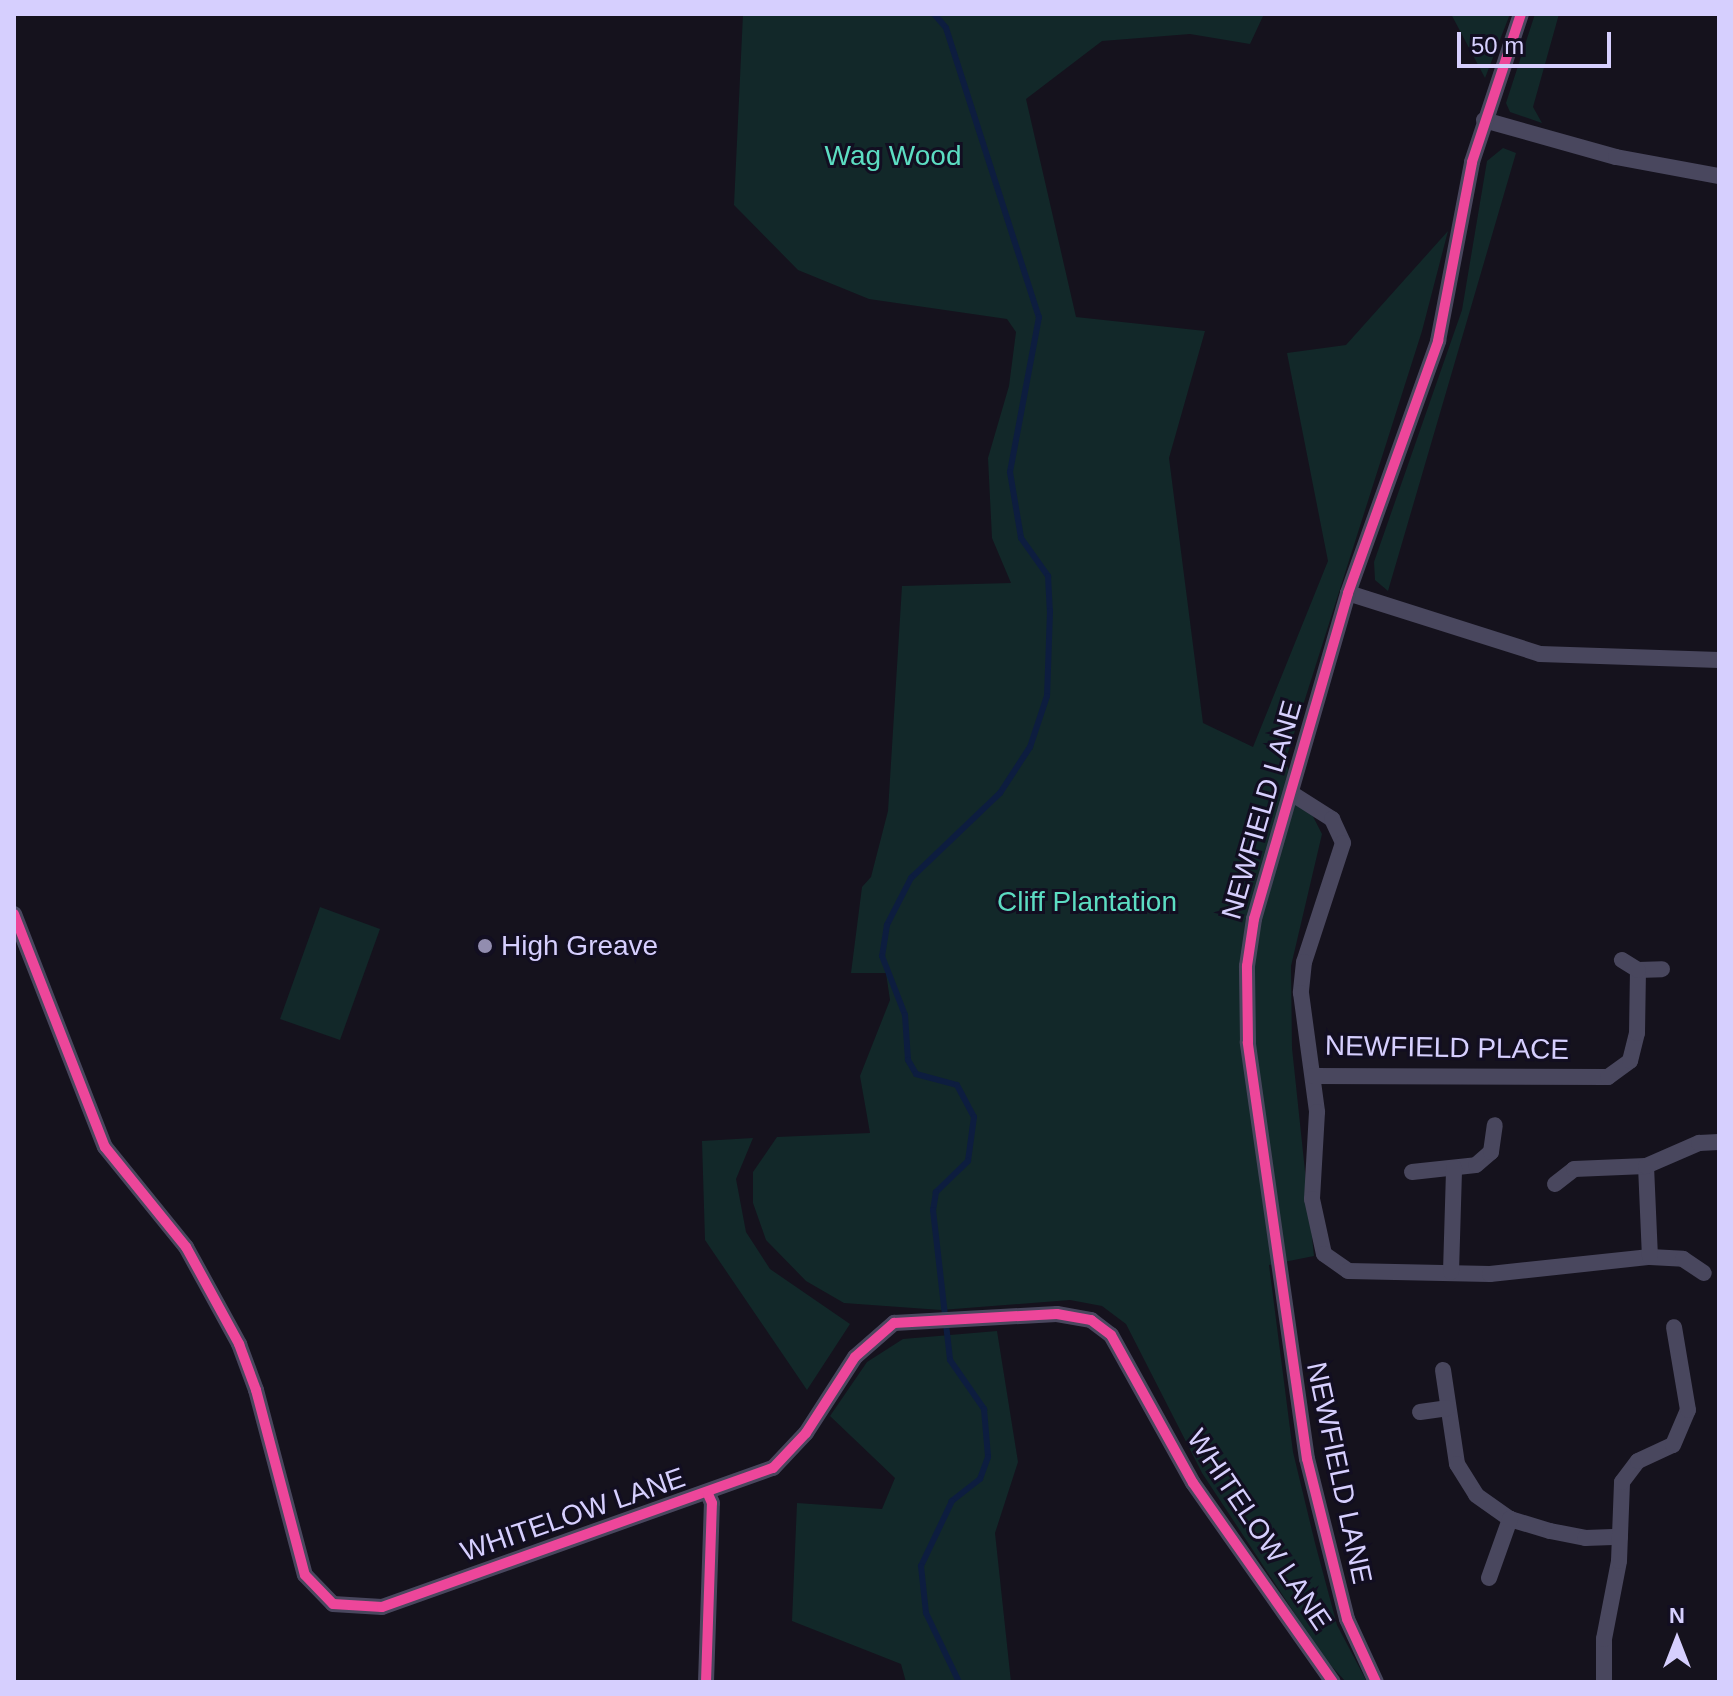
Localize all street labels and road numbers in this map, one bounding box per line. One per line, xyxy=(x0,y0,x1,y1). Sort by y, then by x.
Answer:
street label: NEWFIELD LANE xyxy=(1215,697,1309,923)
street label: NEWFIELD PLACE xyxy=(1325,1029,1569,1067)
street label: NEWFIELD LANE xyxy=(1299,1359,1379,1587)
street label: WHITELOW LANE xyxy=(1179,1423,1339,1637)
street label: WHITELOW LANE xyxy=(456,1461,690,1569)

